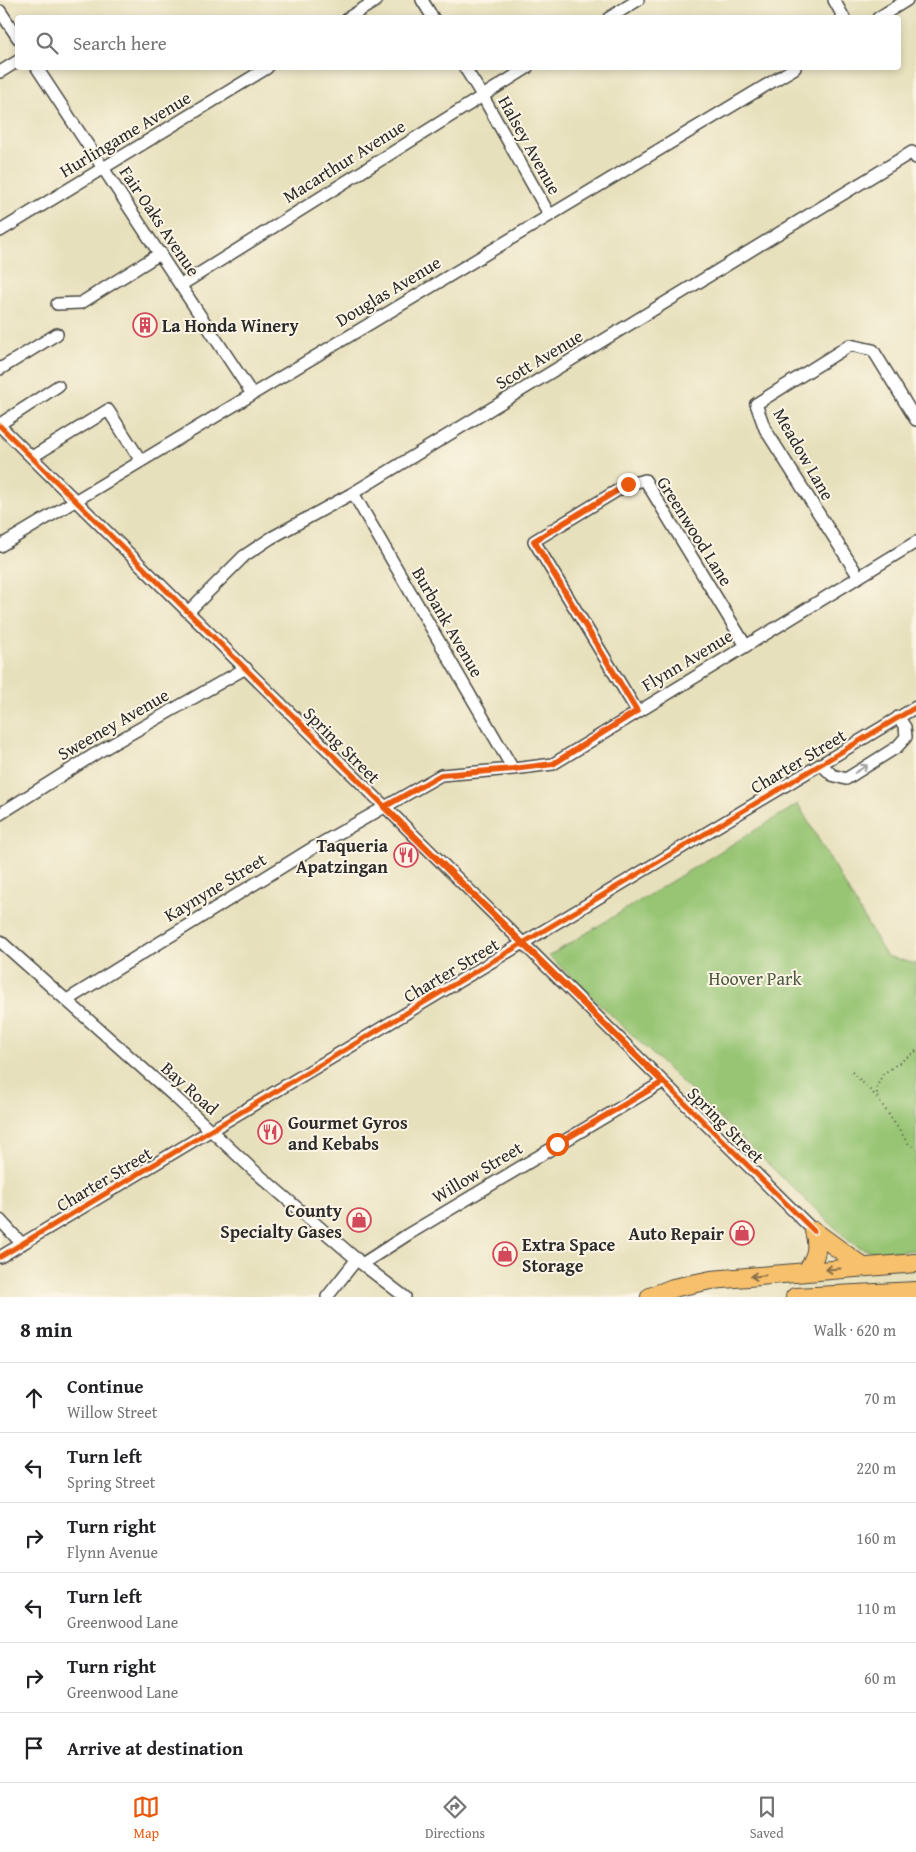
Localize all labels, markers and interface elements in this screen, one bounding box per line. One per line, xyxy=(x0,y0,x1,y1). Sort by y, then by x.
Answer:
search box xyxy=(15,15,901,70)
icon: search xyxy=(33,29,61,57)
text: Search here xyxy=(73,29,167,57)
street label: Hurlingame Avenue xyxy=(54,84,196,184)
street label: Halsey Avenue xyxy=(492,91,568,199)
street label: Macarthur Avenue xyxy=(277,112,411,210)
street label: Fair Oaks Avenue xyxy=(113,160,207,282)
street label: Douglas Avenue xyxy=(330,249,446,333)
building icon: La Honda Winery xyxy=(132,312,158,338)
place label: La Honda Winery xyxy=(162,312,299,339)
street label: Scott Avenue xyxy=(490,322,588,396)
street label: Meadow Lane xyxy=(767,403,841,505)
street label: Greenwood Lane xyxy=(650,471,740,591)
route end xyxy=(617,473,640,496)
street label: Burbank Avenue xyxy=(405,562,491,682)
street label: Flynn Avenue xyxy=(636,622,738,698)
street label: Sweeney Avenue xyxy=(52,681,174,767)
street label: Spring Street xyxy=(297,700,387,790)
street label: Charter Street xyxy=(745,721,852,800)
one-way arrow xyxy=(854,763,868,773)
place label: Taqueria Apatzingan xyxy=(296,832,389,880)
restaurant icon: Taqueria Apatzingan xyxy=(393,842,419,868)
street label: Kaynyne Street xyxy=(159,845,272,928)
street label: Charter Street xyxy=(398,930,505,1009)
park label: Hoover Park xyxy=(708,965,802,992)
street label: Bay Road xyxy=(155,1055,225,1121)
street label: Spring Street xyxy=(681,1080,771,1170)
place label: Gourmet Gyros and Kebabs xyxy=(288,1109,408,1157)
restaurant icon: Gourmet Gyros and Kebabs xyxy=(257,1119,283,1145)
route start xyxy=(546,1133,569,1156)
street label: Willow Street xyxy=(426,1134,528,1210)
street label: Charter Street xyxy=(51,1139,158,1218)
place label: County Specialty Gases xyxy=(220,1197,343,1245)
shop icon: County Specialty Gases xyxy=(346,1207,372,1233)
place label: Auto Repair xyxy=(628,1220,725,1247)
shop icon: Auto Repair xyxy=(729,1220,755,1246)
place label: Extra Space Storage xyxy=(522,1231,615,1279)
shop icon: Extra Space Storage xyxy=(492,1241,518,1267)
one-way arrow xyxy=(825,1265,841,1274)
one-way arrow xyxy=(751,1271,767,1281)
text: 8 min xyxy=(20,1314,72,1345)
text: Walk · 620 m xyxy=(813,1318,896,1342)
text: Continue xyxy=(67,1372,144,1400)
icon: ahead xyxy=(20,1384,48,1412)
text: 70 m xyxy=(864,1386,896,1410)
text: Willow Street xyxy=(67,1400,157,1424)
text: Turn left xyxy=(67,1442,142,1470)
icon: left xyxy=(20,1454,48,1482)
text: 220 m xyxy=(856,1456,896,1480)
text: Spring Street xyxy=(67,1470,155,1494)
text: Turn right xyxy=(67,1512,156,1540)
icon: right xyxy=(20,1524,48,1552)
text: 160 m xyxy=(856,1526,896,1550)
text: Flynn Avenue xyxy=(67,1540,158,1564)
text: Turn left xyxy=(67,1582,142,1610)
icon: left xyxy=(20,1594,48,1622)
text: 110 m xyxy=(856,1596,896,1620)
text: Greenwood Lane xyxy=(67,1610,178,1634)
text: Turn right xyxy=(67,1652,156,1680)
icon: right xyxy=(20,1664,48,1692)
text: 60 m xyxy=(864,1666,896,1690)
text: Greenwood Lane xyxy=(67,1680,178,1704)
icon: arrive xyxy=(20,1734,48,1762)
text: Arrive at destination xyxy=(67,1734,243,1762)
tab: Map xyxy=(132,1793,160,1843)
tab: Directions xyxy=(425,1793,485,1843)
tab: Saved xyxy=(750,1793,784,1843)

